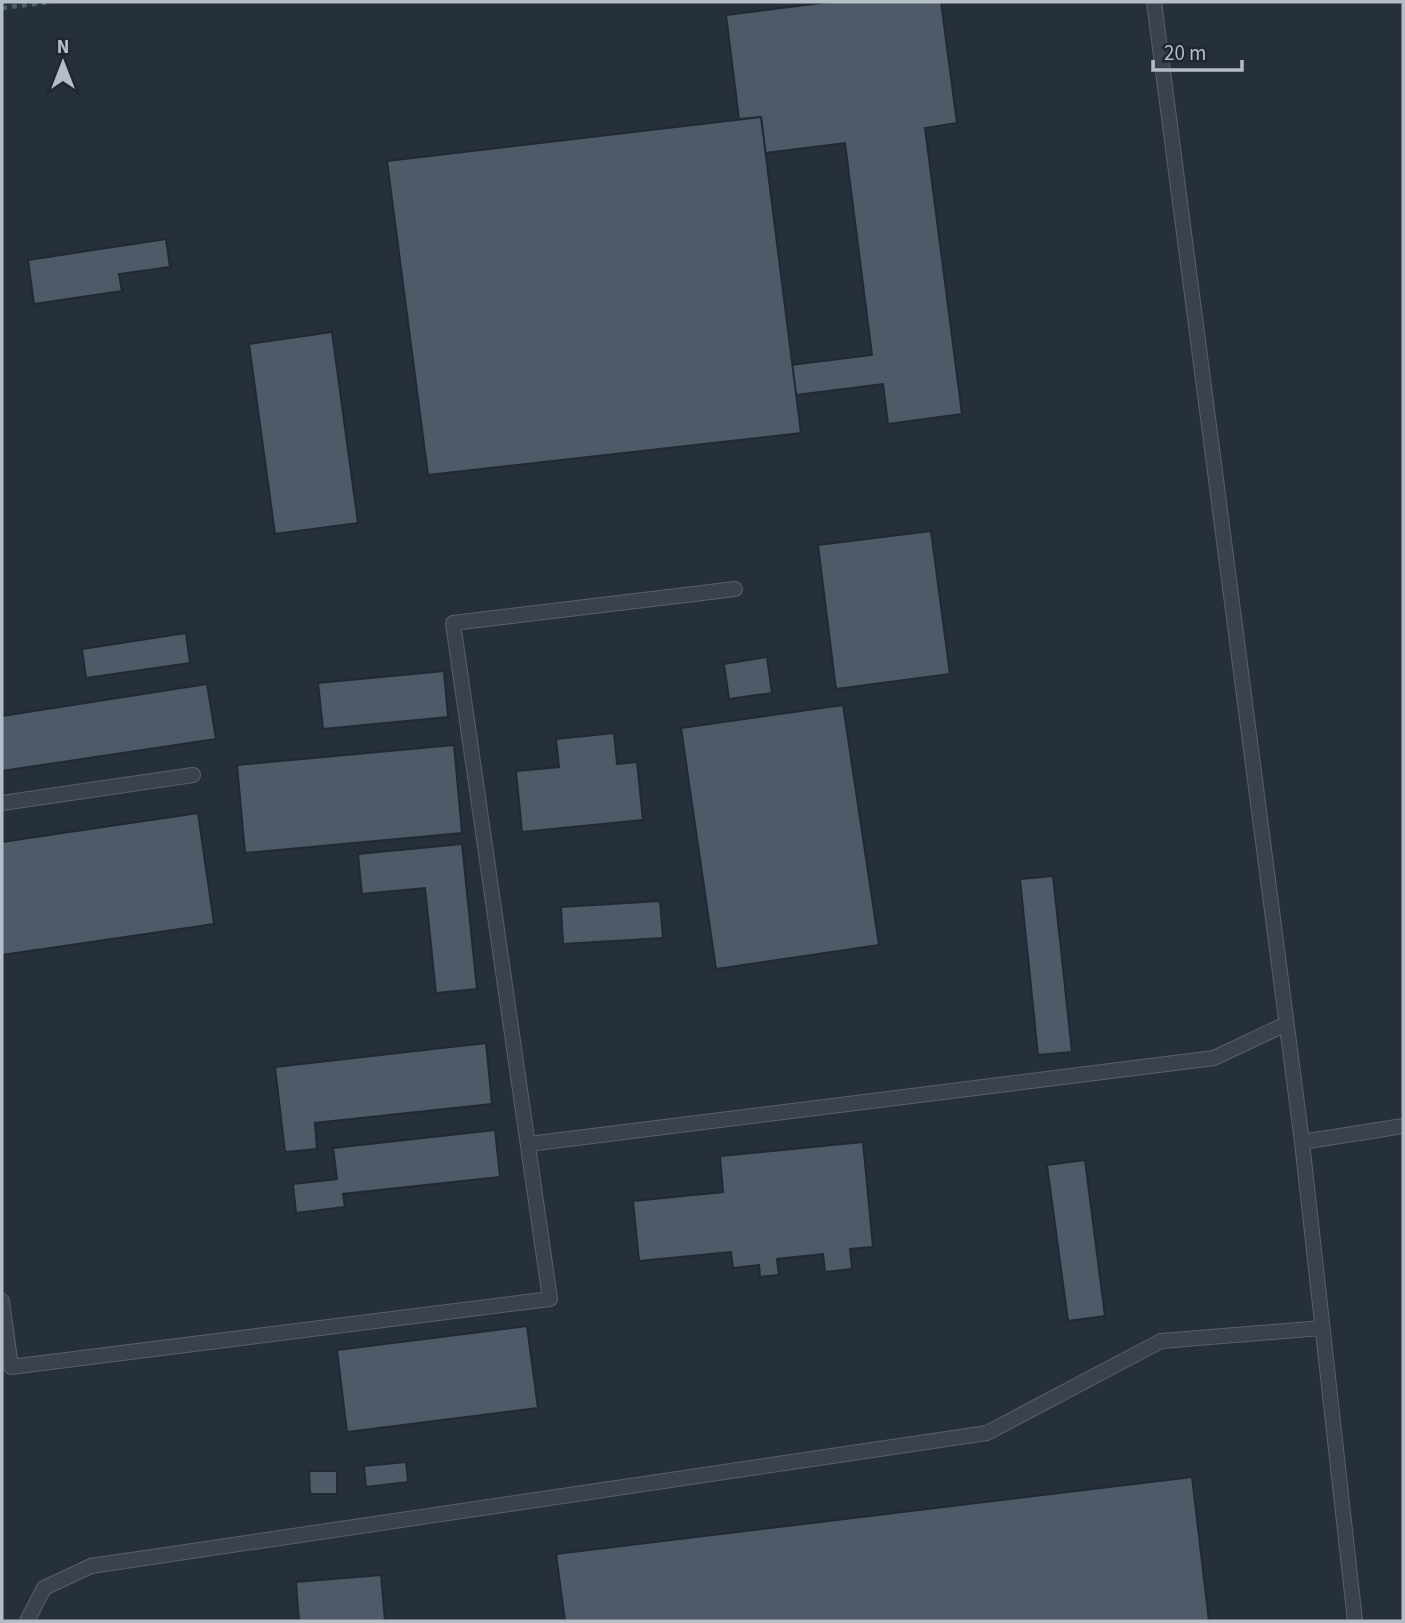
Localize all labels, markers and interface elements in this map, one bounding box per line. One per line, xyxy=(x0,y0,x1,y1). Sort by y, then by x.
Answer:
north arrow xyxy=(28,28,98,98)
scale bar xyxy=(1153,28,1242,72)
text: N xyxy=(57,34,69,61)
text: 20 m xyxy=(1164,38,1206,68)

